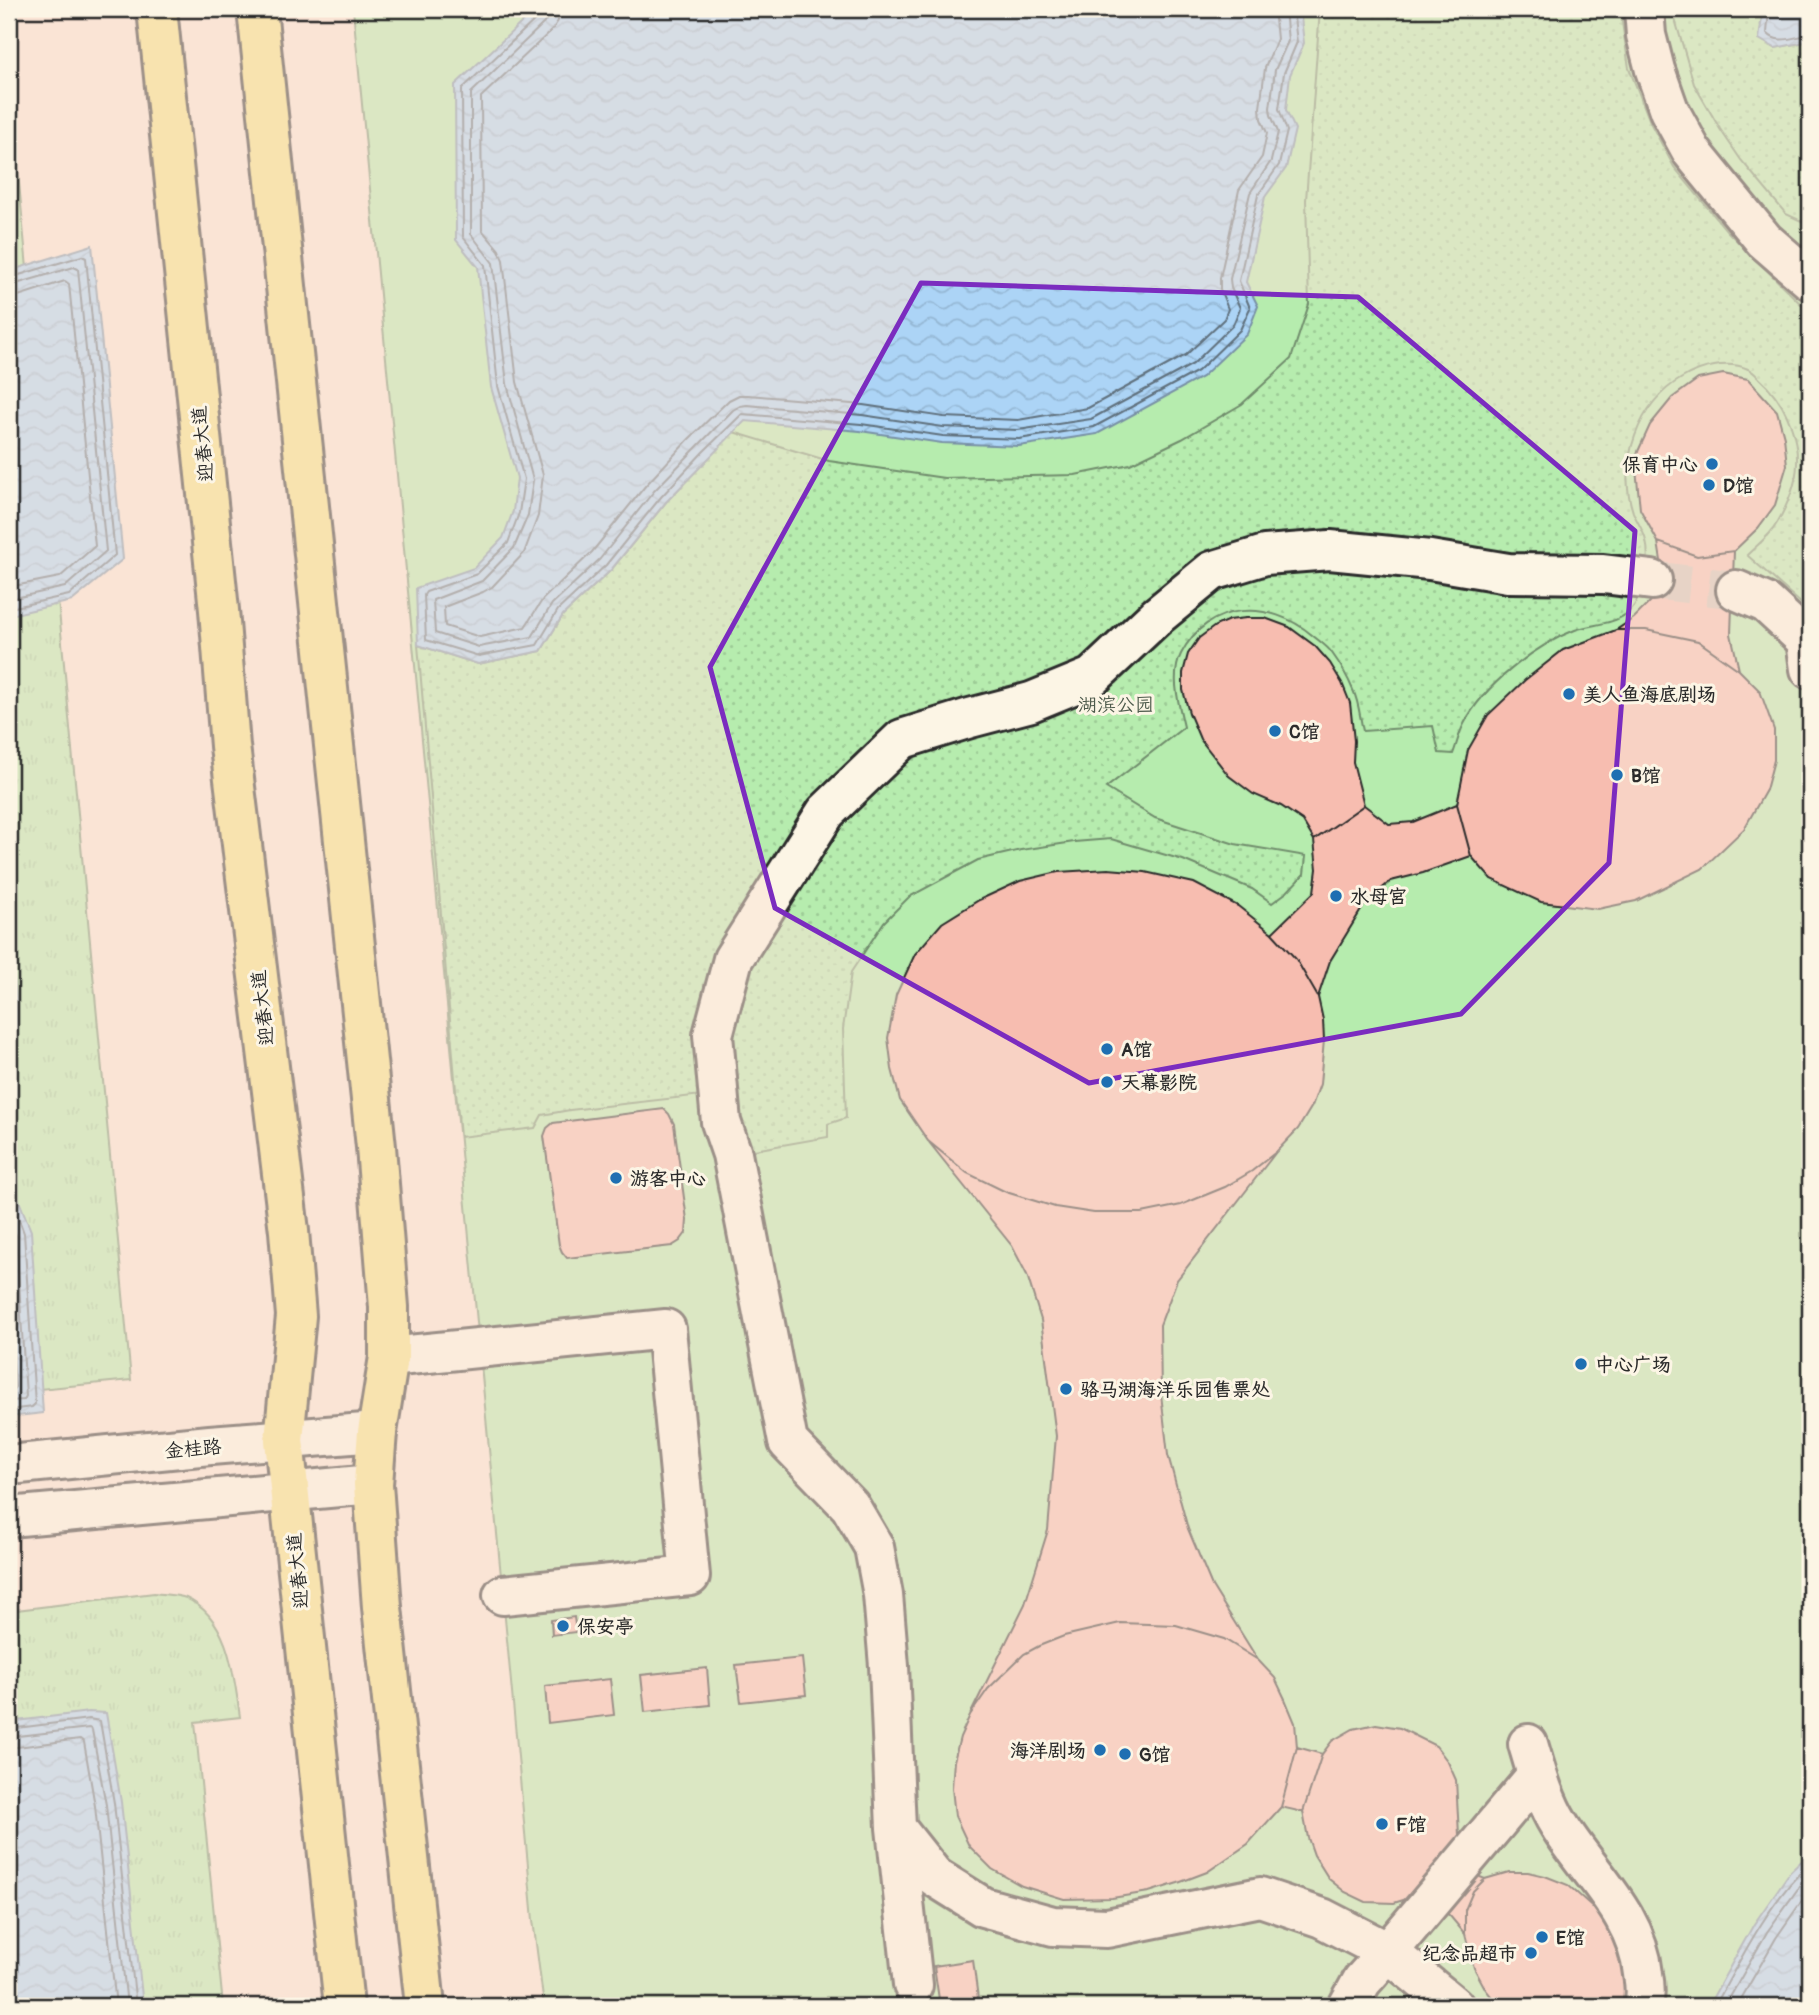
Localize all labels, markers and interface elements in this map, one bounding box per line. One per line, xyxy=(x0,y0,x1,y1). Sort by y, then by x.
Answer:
street label: 迎春大道 xyxy=(187,405,219,483)
place label: 保育中心 xyxy=(1622,453,1698,477)
marker: 保育中心 xyxy=(1704,456,1720,472)
place label: D馆 xyxy=(1723,474,1754,498)
marker: D馆 xyxy=(1701,477,1717,493)
place label: 美人鱼海底剧场 xyxy=(1583,683,1716,707)
marker: 美人鱼海底剧场 xyxy=(1561,686,1577,702)
park label: 湖滨公园 xyxy=(1078,693,1154,717)
place label: C馆 xyxy=(1289,720,1320,744)
marker: C馆 xyxy=(1267,723,1283,739)
place label: B馆 xyxy=(1631,764,1661,788)
marker: B馆 xyxy=(1609,767,1625,783)
place label: 水母宫 xyxy=(1350,885,1407,909)
marker: 水母宫 xyxy=(1328,888,1344,904)
street label: 迎春大道 xyxy=(246,969,280,1047)
place label: A馆 xyxy=(1121,1038,1152,1062)
marker: A馆 xyxy=(1099,1041,1115,1057)
place label: 天幕影院 xyxy=(1121,1071,1197,1095)
marker: 天幕影院 xyxy=(1099,1074,1115,1090)
place label: 游客中心 xyxy=(630,1167,706,1191)
marker: 游客中心 xyxy=(608,1170,624,1186)
place label: 中心广场 xyxy=(1595,1353,1671,1377)
marker: 中心广场 xyxy=(1573,1356,1589,1372)
place label: 骆马湖海洋乐园售票处 xyxy=(1080,1378,1270,1402)
marker: 骆马湖海洋乐园售票处 xyxy=(1058,1381,1074,1397)
street label: 金桂路 xyxy=(164,1435,223,1463)
street label: 迎春大道 xyxy=(282,1532,314,1610)
place label: 保安亭 xyxy=(577,1615,634,1639)
marker: 保安亭 xyxy=(555,1618,571,1634)
place label: 海洋剧场 xyxy=(1010,1739,1086,1763)
marker: 海洋剧场 xyxy=(1092,1742,1108,1758)
place label: G馆 xyxy=(1139,1743,1171,1767)
marker: G馆 xyxy=(1117,1746,1133,1762)
place label: F馆 xyxy=(1396,1813,1426,1837)
marker: F馆 xyxy=(1374,1816,1390,1832)
place label: E馆 xyxy=(1556,1926,1585,1950)
marker: E馆 xyxy=(1534,1929,1550,1945)
place label: 纪念品超市 xyxy=(1422,1942,1517,1966)
marker: 纪念品超市 xyxy=(1523,1945,1539,1961)

